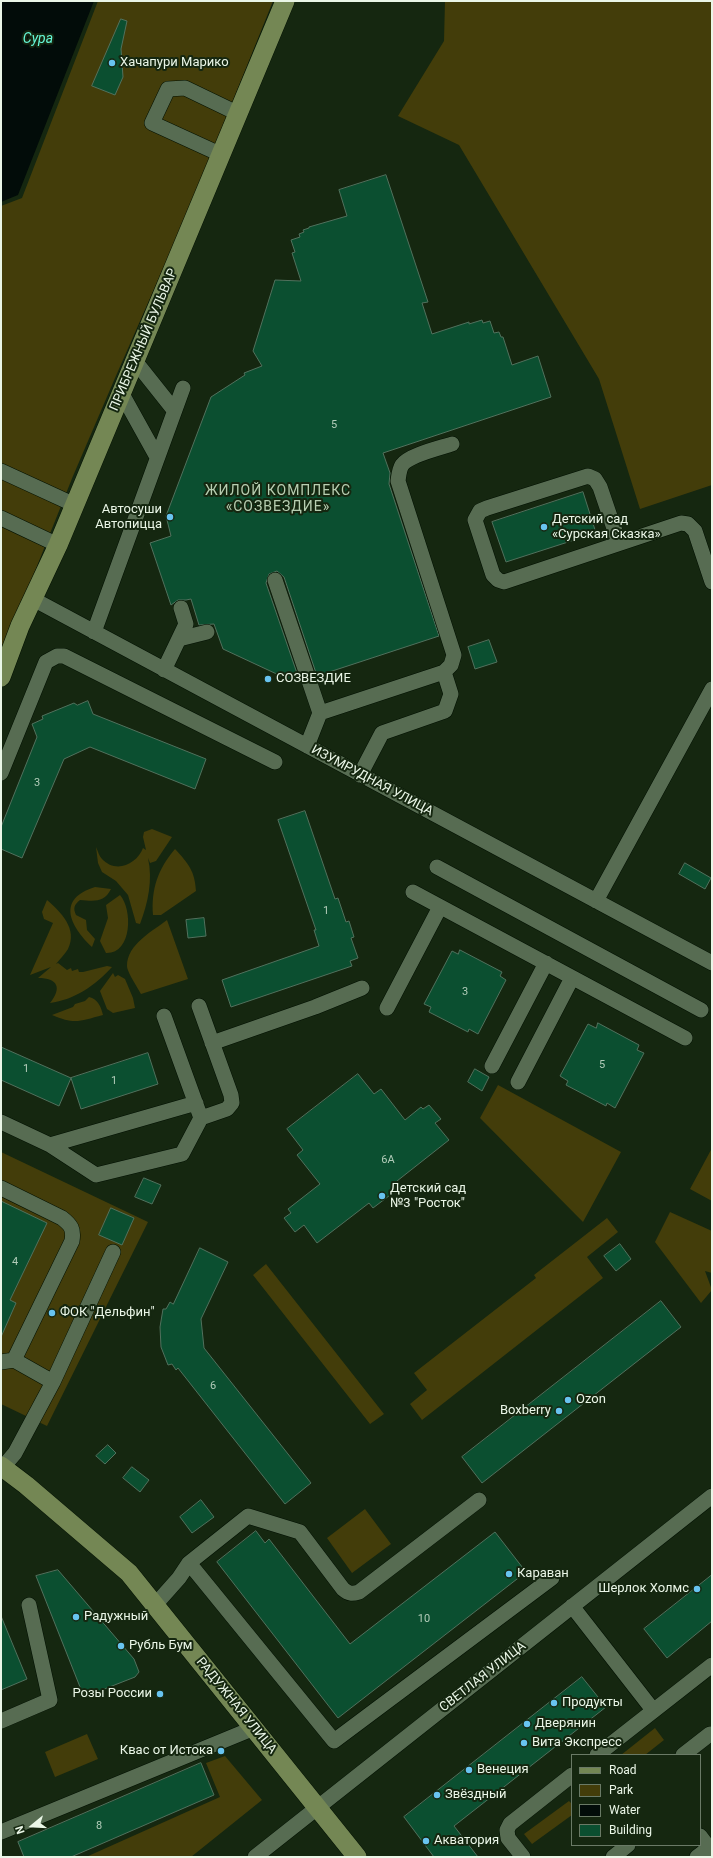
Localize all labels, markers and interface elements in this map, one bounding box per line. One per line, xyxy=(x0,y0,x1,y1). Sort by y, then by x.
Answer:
water label: Сура xyxy=(23,31,53,47)
place label: Хачапури Марико xyxy=(120,55,229,71)
marker: Хачапури Марико xyxy=(107,58,117,68)
street label: ПРИБРЕЖНЫЙ БУЛЬВАР xyxy=(107,266,181,414)
house number: 5 xyxy=(331,418,337,432)
district label: ЖИЛОЙ КОМПЛЕКС «СОЗВЕЗДИЕ» xyxy=(205,483,351,516)
place label: Автосуши Автопицца xyxy=(95,502,162,533)
marker: Автосуши Автопицца xyxy=(165,512,175,522)
place label: Детский сад «Сурская Сказка» xyxy=(552,512,661,543)
marker: Детский сад «Сурская Сказка» xyxy=(539,522,549,532)
place label: СОЗВЕЗДИЕ xyxy=(276,671,351,687)
marker: СОЗВЕЗДИЕ xyxy=(263,674,273,684)
street label: ИЗУМРУДНАЯ УЛИЦА xyxy=(308,742,436,820)
house number: 3 xyxy=(34,776,40,790)
house number: 1 xyxy=(323,904,329,918)
house number: 3 xyxy=(462,985,468,999)
house number: 5 xyxy=(599,1058,605,1072)
house number: 1 xyxy=(23,1062,29,1076)
house number: 1 xyxy=(111,1074,117,1088)
house number: 6А xyxy=(381,1153,395,1167)
place label: Детский сад №3 "Росток" xyxy=(390,1181,466,1212)
marker: Детский сад №3 "Росток" xyxy=(377,1191,387,1201)
house number: 4 xyxy=(12,1255,18,1269)
place label: ФОК "Дельфин" xyxy=(60,1305,155,1321)
marker: ФОК "Дельфин" xyxy=(47,1308,57,1318)
house number: 6 xyxy=(210,1379,216,1393)
place label: Ozon xyxy=(576,1392,606,1408)
marker: Ozon xyxy=(563,1395,573,1405)
place label: Boxberry xyxy=(500,1403,551,1419)
marker: Boxberry xyxy=(554,1406,564,1416)
place label: Караван xyxy=(517,1566,569,1582)
marker: Караван xyxy=(504,1569,514,1579)
place label: Шерлок Холмс xyxy=(598,1581,689,1597)
marker: Шерлок Холмс xyxy=(692,1584,702,1594)
place label: Радужный xyxy=(84,1609,148,1625)
marker: Радужный xyxy=(71,1612,81,1622)
house number: 10 xyxy=(418,1612,430,1626)
place label: Рубль Бум xyxy=(129,1638,192,1654)
street label: СВЕТЛАЯ УЛИЦА xyxy=(437,1638,529,1716)
marker: Рубль Бум xyxy=(116,1641,126,1651)
street label: РАДУЖНАЯ УЛИЦА xyxy=(192,1655,280,1757)
place label: Розы России xyxy=(72,1686,152,1702)
marker: Розы России xyxy=(155,1689,165,1699)
place label: Продукты xyxy=(562,1695,623,1711)
marker: Продукты xyxy=(549,1698,559,1708)
place label: Дверянин xyxy=(535,1716,596,1732)
marker: Дверянин xyxy=(522,1719,532,1729)
place label: Вита Экспресс xyxy=(532,1735,622,1751)
marker: Вита Экспресс xyxy=(519,1738,529,1748)
place label: Квас от Истока xyxy=(120,1743,213,1759)
marker: Квас от Истока xyxy=(216,1746,226,1756)
legend xyxy=(571,1754,701,1846)
place label: Венеция xyxy=(477,1762,529,1778)
text: Road xyxy=(609,1763,637,1777)
marker: Венеция xyxy=(464,1765,474,1775)
text: Park xyxy=(609,1783,633,1797)
place label: Звёздный xyxy=(445,1787,507,1803)
marker: Звёздный xyxy=(432,1790,442,1800)
text: Water xyxy=(609,1803,640,1817)
north arrow xyxy=(12,1806,52,1846)
house number: 8 xyxy=(96,1819,102,1833)
text: Building xyxy=(609,1823,652,1837)
text: N xyxy=(13,1824,27,1836)
place label: Акватория xyxy=(434,1833,499,1849)
marker: Акватория xyxy=(421,1836,431,1846)

